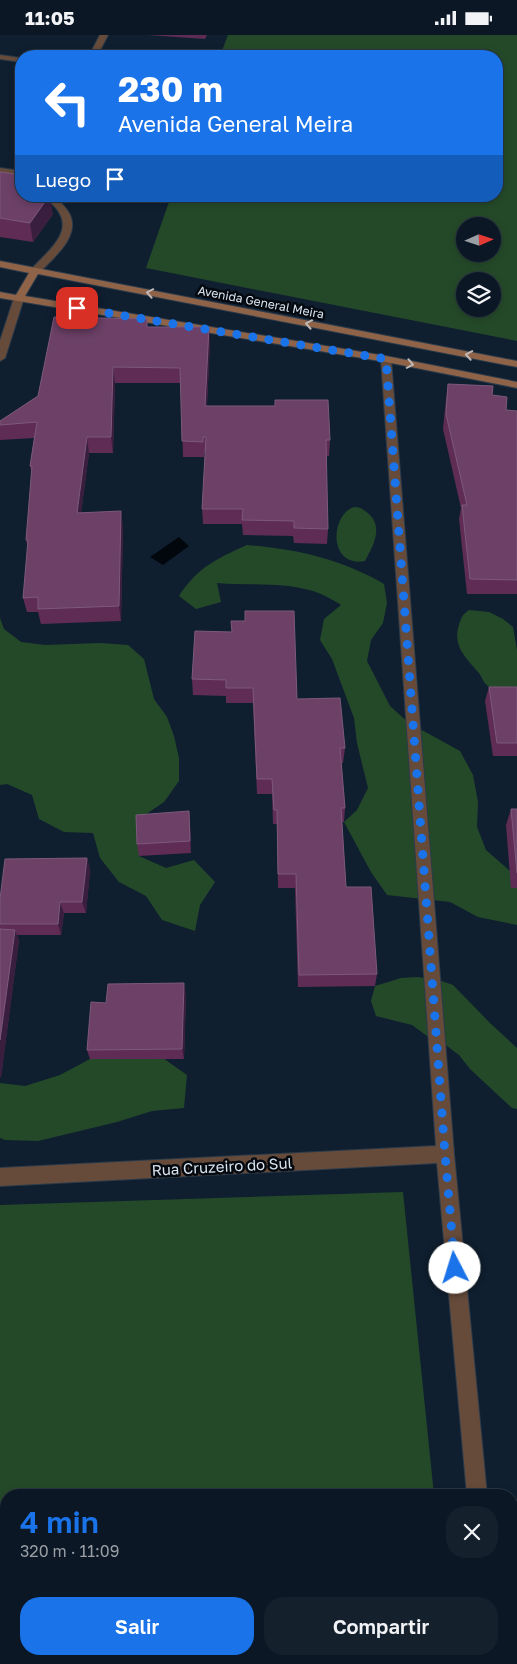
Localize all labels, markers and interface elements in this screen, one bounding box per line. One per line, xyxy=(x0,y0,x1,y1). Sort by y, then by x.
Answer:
text: 11:05 xyxy=(25,6,75,29)
text: 230 m xyxy=(118,68,223,110)
icon: left xyxy=(35,70,100,135)
text: Avenida General Meira xyxy=(118,110,353,137)
icon: arrive xyxy=(101,165,129,193)
text: Luego xyxy=(35,168,91,191)
north arrow xyxy=(456,217,501,263)
map controls xyxy=(456,217,501,317)
button: layers xyxy=(456,272,501,317)
street label: Avenida General Meira xyxy=(197,282,325,322)
pin xyxy=(56,287,98,329)
one-way arrow xyxy=(146,288,155,298)
icon: arrive xyxy=(63,294,91,322)
one-way arrow xyxy=(305,320,314,330)
one-way arrow xyxy=(465,350,473,361)
one-way arrow xyxy=(406,359,415,369)
street label: Rua Cruzeiro do Sul xyxy=(151,1153,293,1179)
position arrow xyxy=(428,1241,480,1293)
text: 4 min xyxy=(20,1504,99,1540)
button: close xyxy=(446,1506,498,1558)
text: 320 m · 11:09 xyxy=(20,1541,119,1561)
button: Salir xyxy=(20,1597,254,1655)
button: Compartir xyxy=(264,1597,498,1655)

